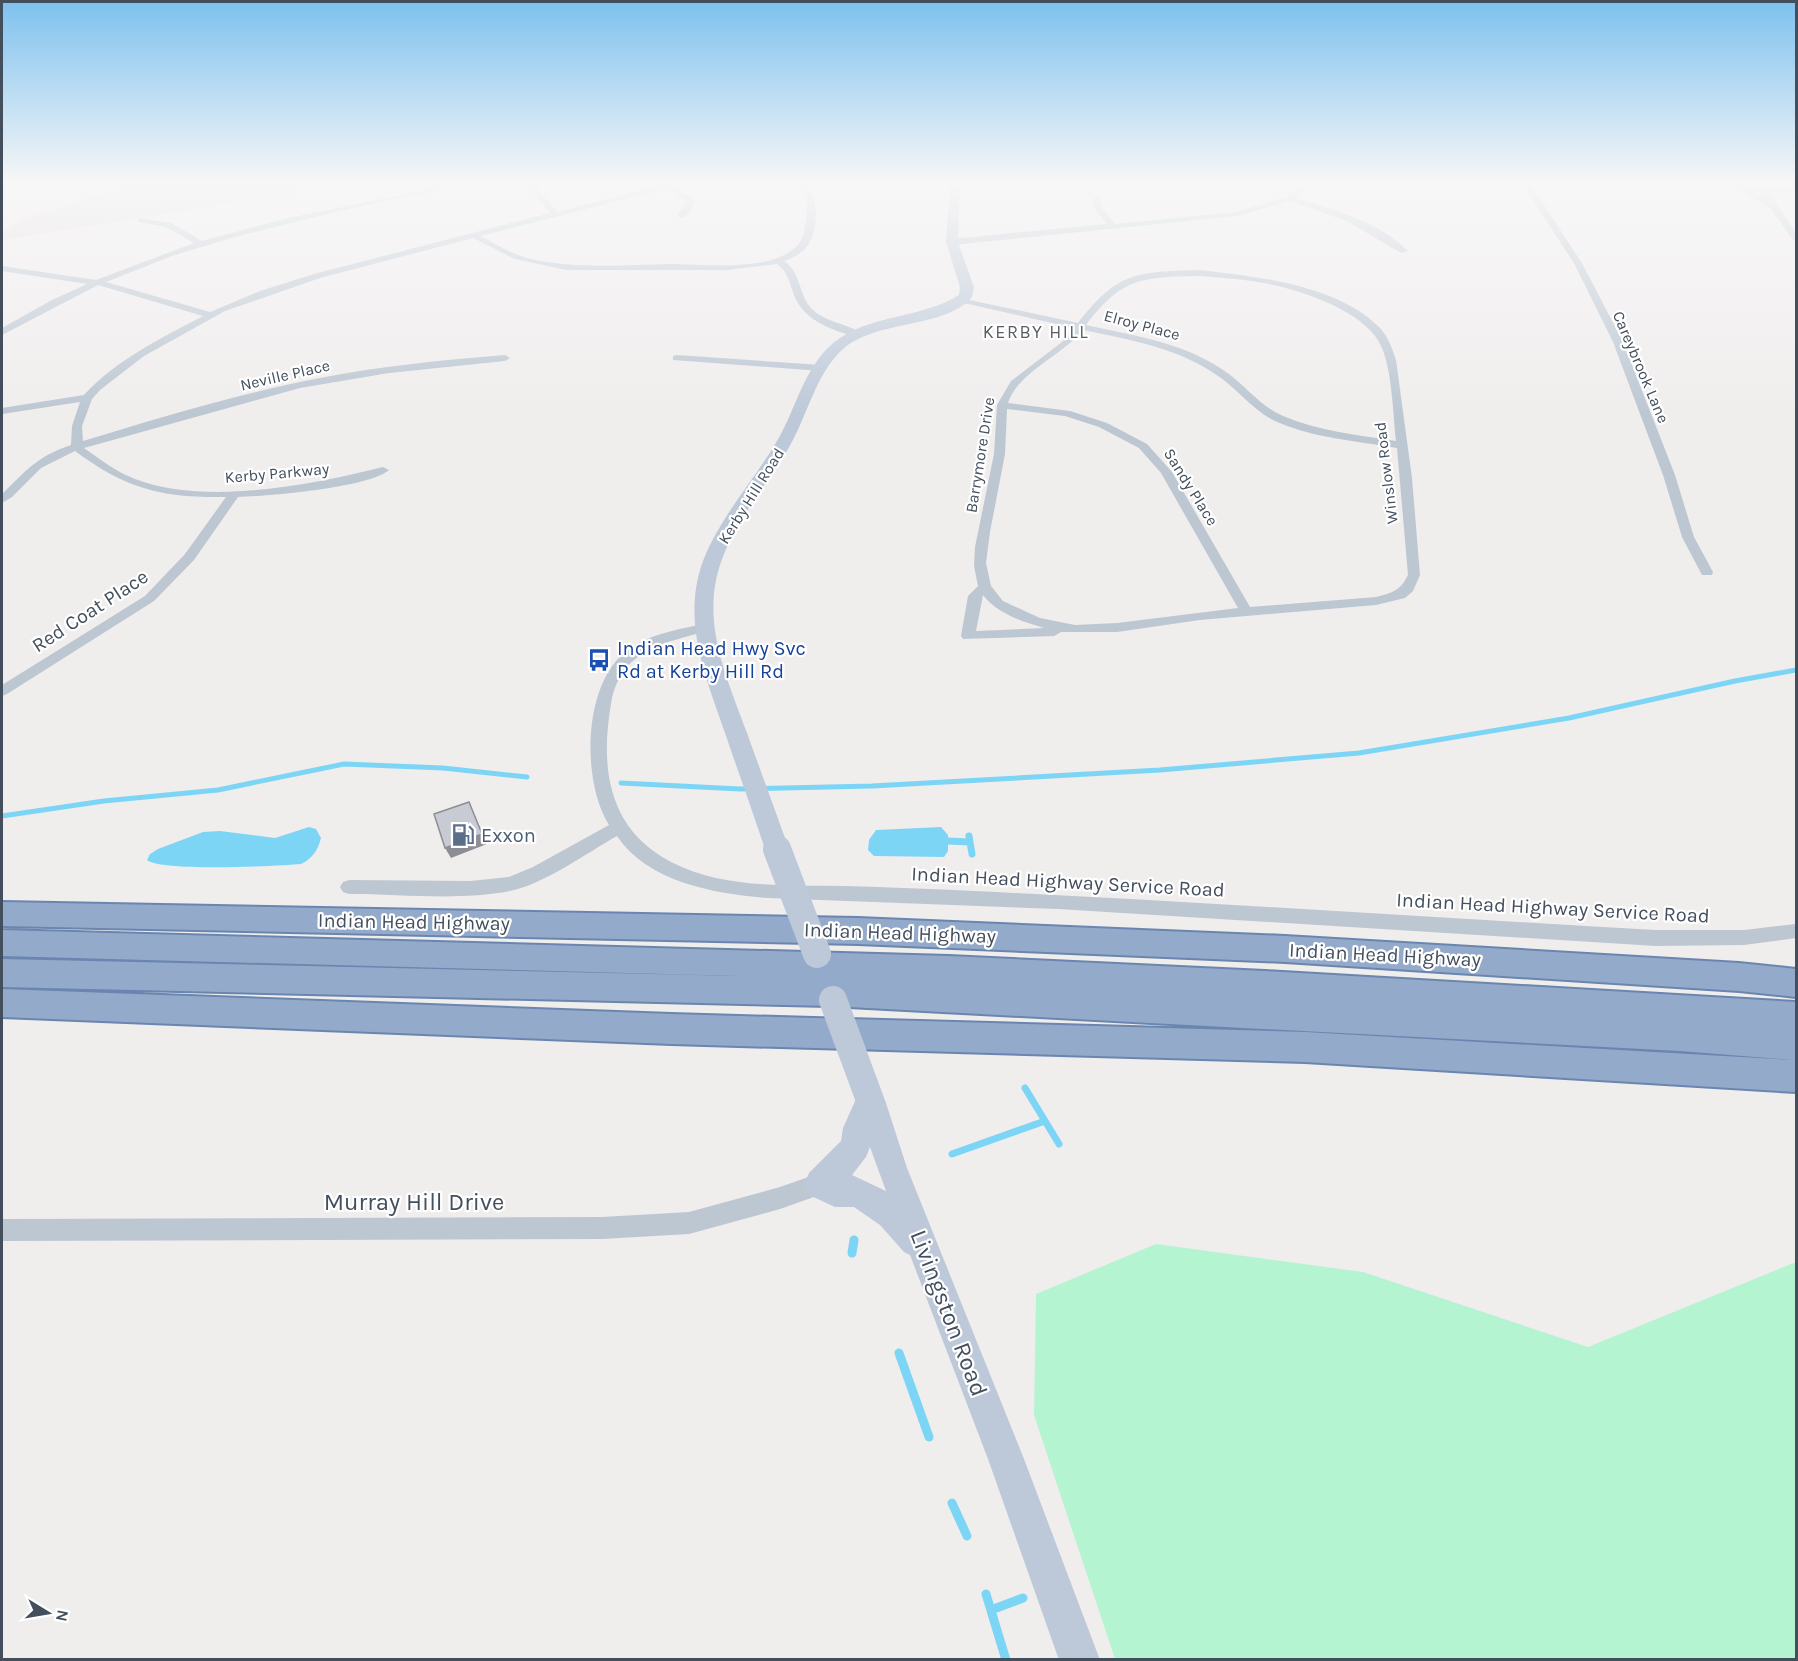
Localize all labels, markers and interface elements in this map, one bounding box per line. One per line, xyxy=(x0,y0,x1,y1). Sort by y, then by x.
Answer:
street label: Elroy Place xyxy=(1102,306,1182,344)
street label: Careybrook Lane xyxy=(1609,308,1673,426)
district label: KERBY HILL xyxy=(983,321,1089,343)
street label: Neville Place xyxy=(238,355,332,395)
street label: Barrymore Drive xyxy=(961,396,999,514)
street label: Winslow Road xyxy=(1370,421,1402,525)
street label: Kerby Hill Road xyxy=(714,445,788,547)
street label: Sandy Place xyxy=(1160,445,1222,529)
street label: Kerby Parkway xyxy=(224,459,331,487)
street label: Red Coat Place xyxy=(28,565,152,657)
place label: Indian Head Hwy Svc Rd at Kerby Hill Rd xyxy=(617,637,806,683)
bus stop icon: Indian Head Hwy Svc Rd at Kerby Hill Rd xyxy=(586,647,612,673)
fuel station icon: Exxon xyxy=(450,822,476,848)
place label: Exxon xyxy=(481,824,536,847)
street label: Indian Head Highway Service Road xyxy=(911,862,1225,902)
street label: Indian Head Highway Service Road xyxy=(1396,888,1710,928)
street label: Indian Head Highway xyxy=(318,909,510,935)
street label: Indian Head Highway xyxy=(804,918,996,948)
street label: Indian Head Highway xyxy=(1288,938,1482,972)
street label: Murray Hill Drive xyxy=(324,1188,504,1216)
street label: Livingston Road xyxy=(904,1226,994,1400)
north arrow xyxy=(18,1583,78,1643)
text: N xyxy=(52,1608,73,1623)

